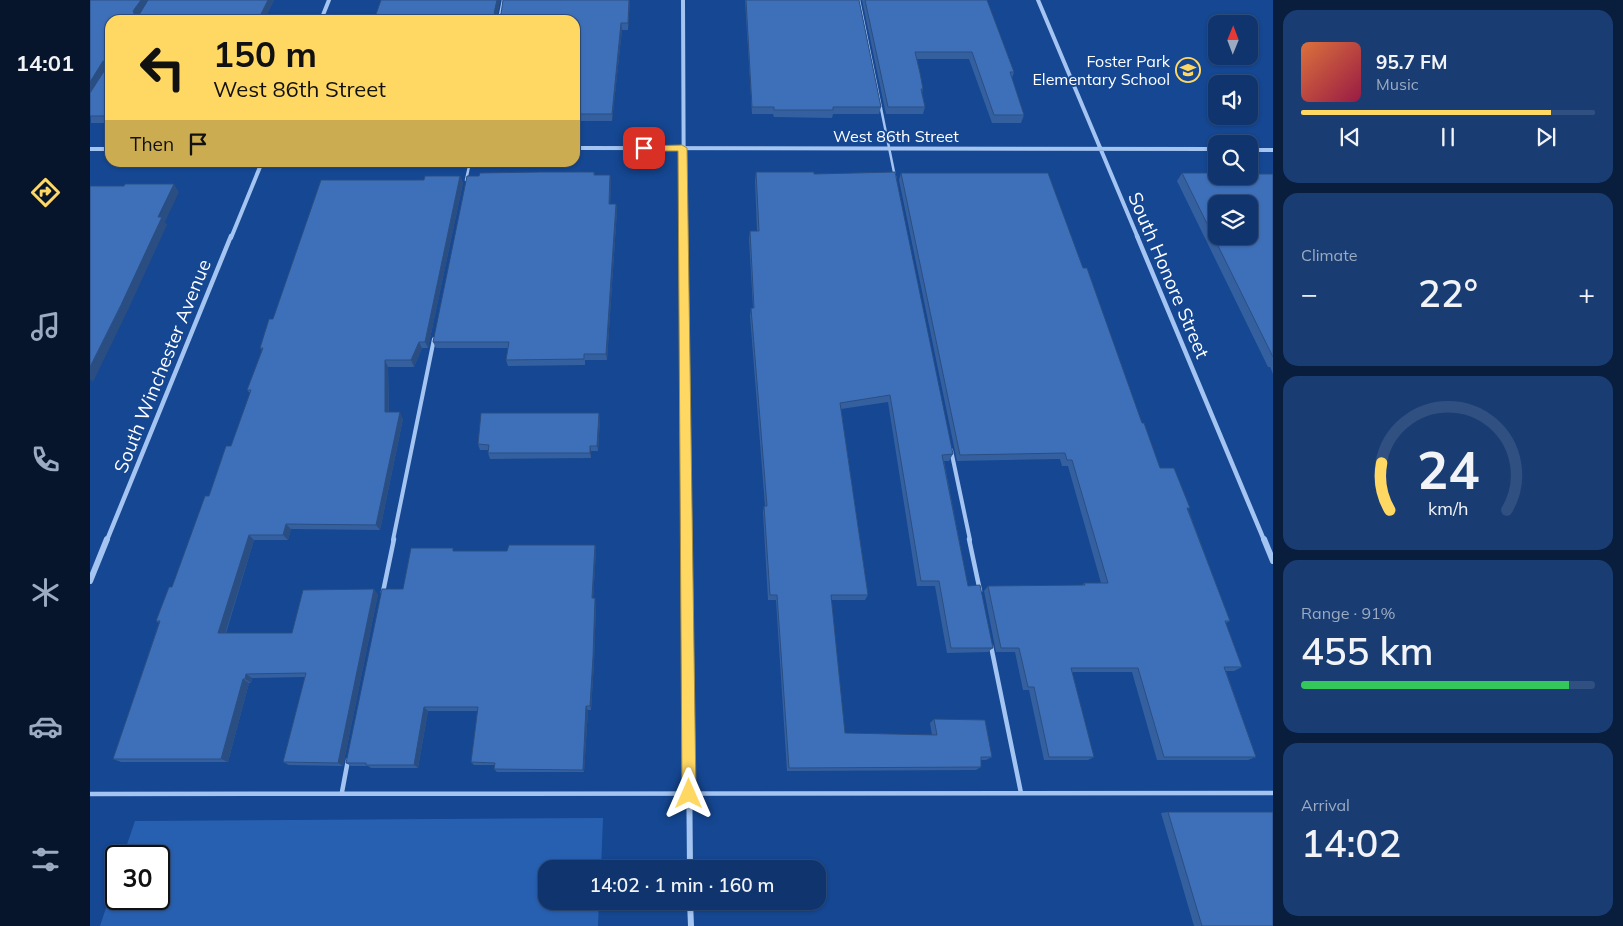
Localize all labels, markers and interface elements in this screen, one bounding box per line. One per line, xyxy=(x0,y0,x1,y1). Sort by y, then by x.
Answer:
north arrow xyxy=(1208,15,1258,65)
map controls xyxy=(1208,15,1258,245)
text: 150 m xyxy=(213,32,317,76)
icon: left xyxy=(130,35,195,100)
text: 14:01 xyxy=(16,49,74,77)
text: 95.7 FM xyxy=(1376,50,1448,74)
place label: Foster Park Elementary School xyxy=(1032,51,1171,89)
school or university icon: Foster Park Elementary School xyxy=(1175,57,1201,83)
text: Music xyxy=(1376,74,1419,94)
text: West 86th Street xyxy=(213,75,386,103)
button: sound xyxy=(1208,75,1258,125)
icon: previous xyxy=(1336,123,1364,151)
icon: pause xyxy=(1434,123,1462,151)
icon: next xyxy=(1532,123,1560,151)
street label: West 86th Street xyxy=(833,126,959,146)
pin xyxy=(623,127,665,169)
icon: arrive xyxy=(184,130,212,158)
text: Then xyxy=(130,132,174,156)
icon: arrive xyxy=(630,134,658,162)
button: search xyxy=(1208,135,1258,185)
icon: directions xyxy=(28,175,63,210)
street label: South Honore Street xyxy=(1123,188,1215,362)
button: layers xyxy=(1208,195,1258,245)
text: Climate xyxy=(1301,245,1357,265)
street label: South Winchester Avenue xyxy=(108,256,216,476)
text: 22° xyxy=(1418,269,1478,317)
text: − xyxy=(1301,276,1318,311)
text: + xyxy=(1578,276,1595,311)
icon: music xyxy=(28,309,63,344)
text: 24 xyxy=(1417,437,1479,502)
icon: phone xyxy=(28,442,63,477)
text: km/h xyxy=(1428,497,1468,519)
icon: climate xyxy=(28,575,63,610)
text: Range · 91% xyxy=(1301,603,1396,623)
text: 455 km xyxy=(1301,627,1434,675)
icon: car xyxy=(28,709,63,744)
position arrow xyxy=(662,767,714,819)
text: Arrival xyxy=(1301,795,1350,815)
text: 14:02 xyxy=(1301,819,1401,867)
icon: filters xyxy=(28,842,63,877)
speed limit sign: 30 xyxy=(105,845,170,910)
text: 14:02 · 1 min · 160 m xyxy=(589,873,775,897)

